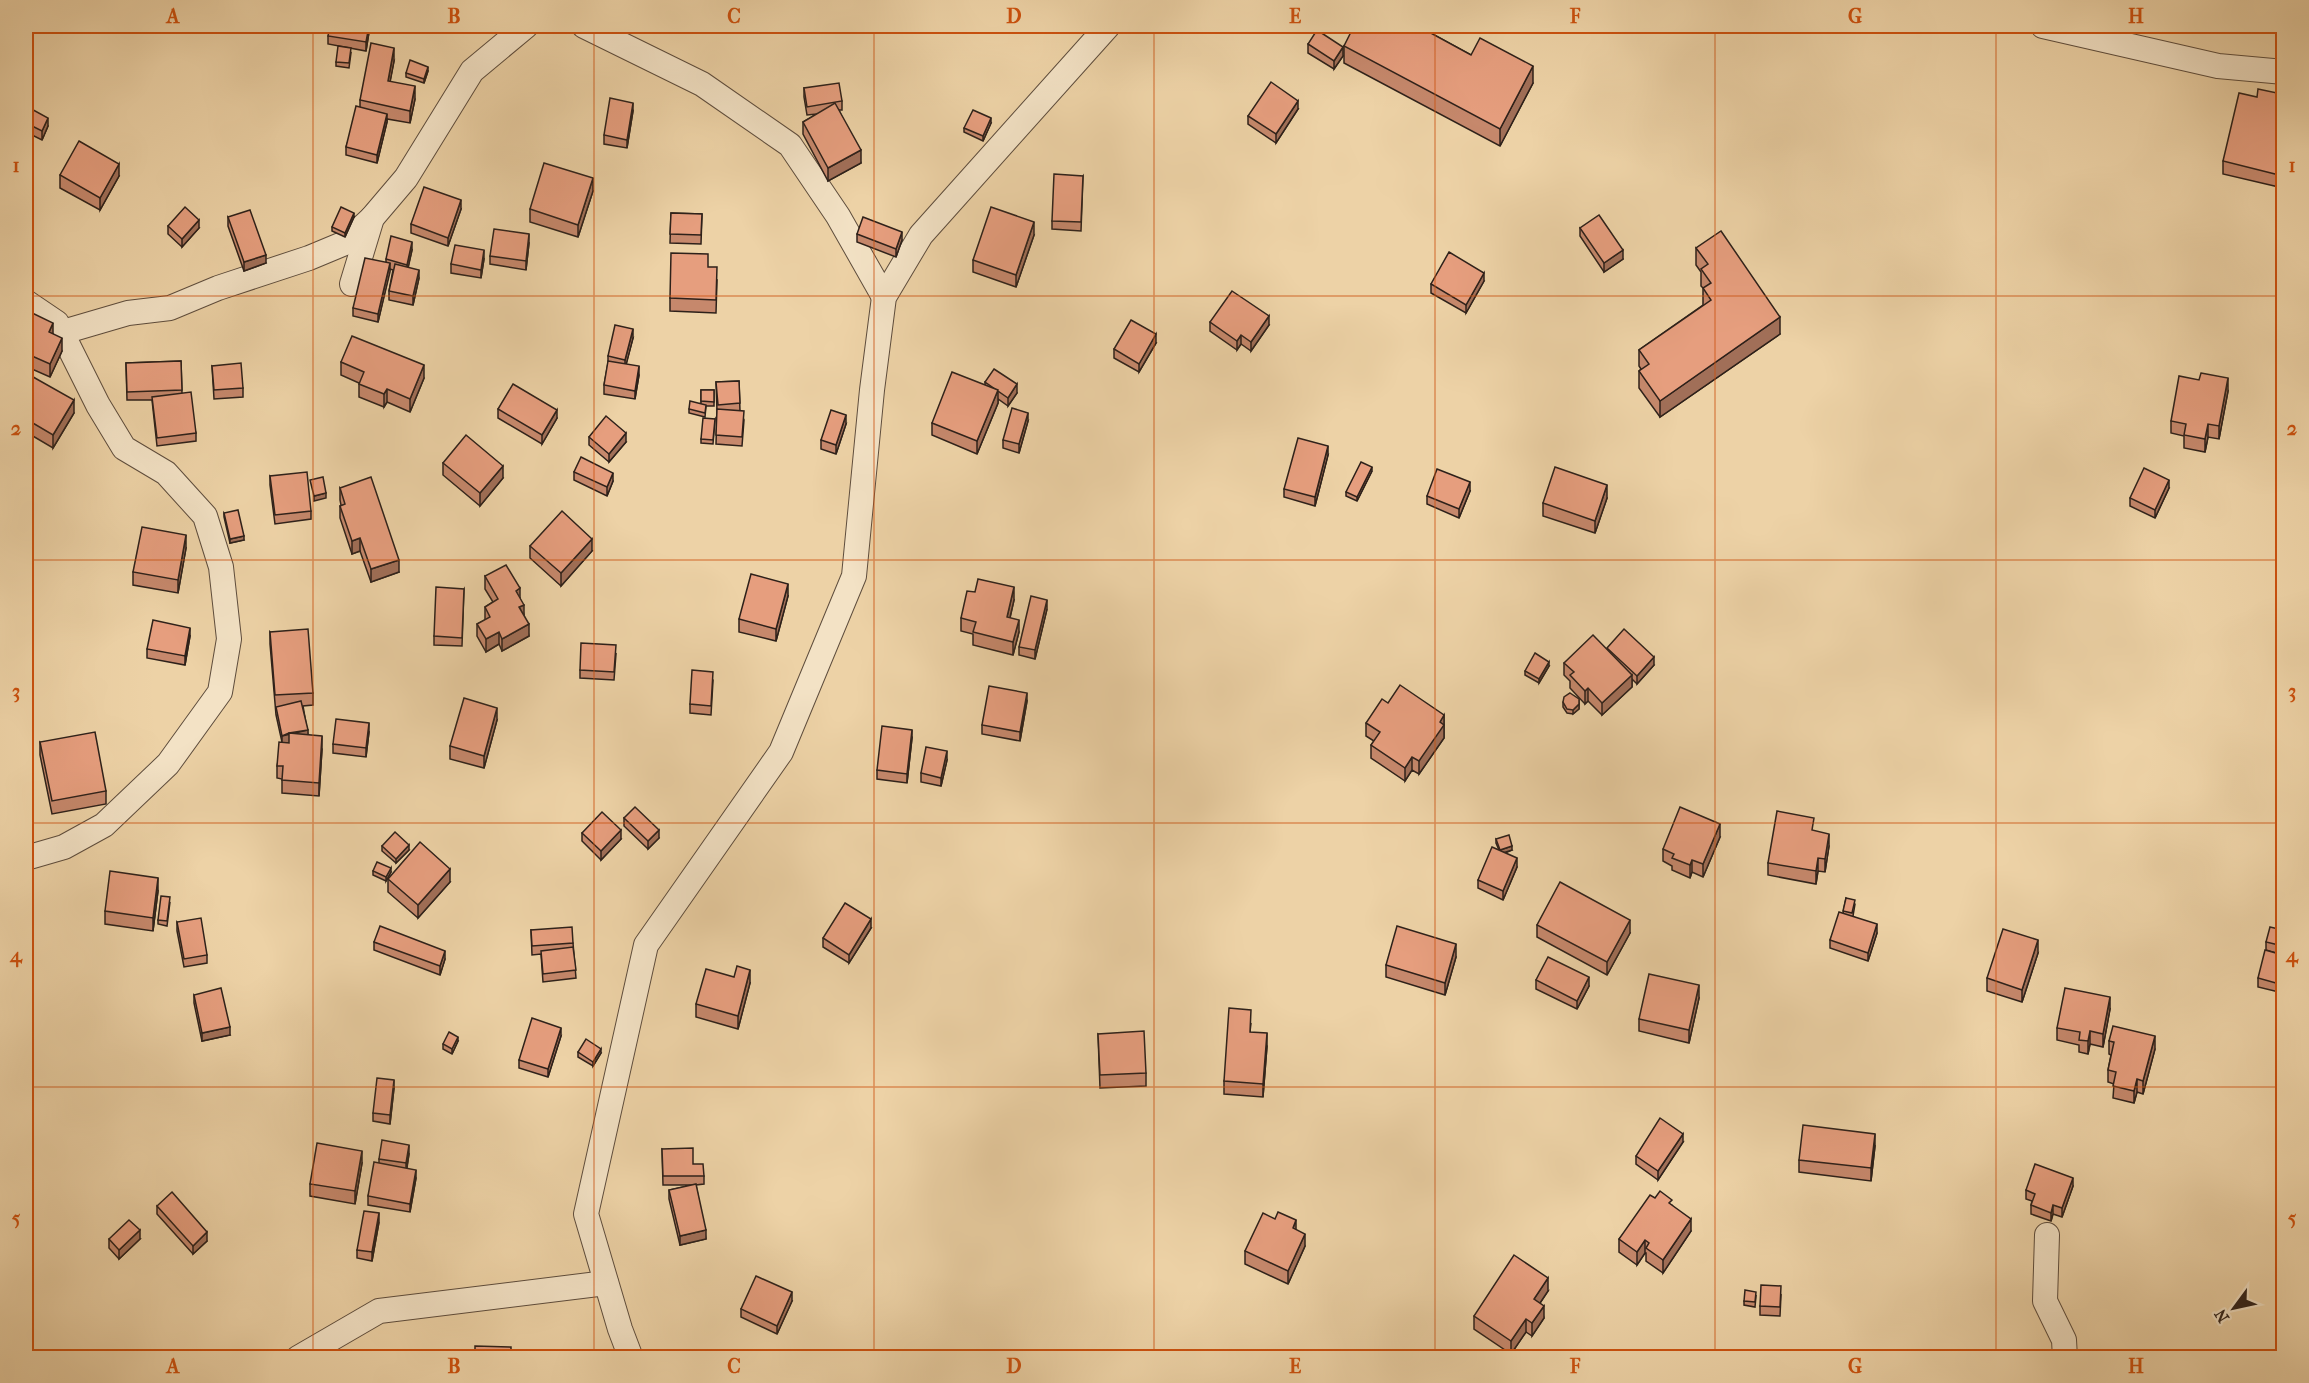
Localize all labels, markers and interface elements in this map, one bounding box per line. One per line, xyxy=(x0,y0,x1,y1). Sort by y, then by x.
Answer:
text: A xyxy=(165,5,181,28)
text: B xyxy=(447,5,461,28)
text: C xyxy=(727,5,741,28)
text: D xyxy=(1006,5,1022,28)
text: E xyxy=(1289,5,1301,28)
text: F xyxy=(1569,5,1581,28)
text: G xyxy=(1848,5,1862,28)
text: H xyxy=(2128,5,2144,28)
text: 1 xyxy=(12,154,20,177)
text: 1 xyxy=(2288,154,2296,177)
text: 2 xyxy=(11,417,21,440)
text: 2 xyxy=(2287,417,2297,440)
text: 3 xyxy=(12,680,20,703)
text: 3 xyxy=(2288,680,2296,703)
text: 4 xyxy=(9,944,23,968)
text: 4 xyxy=(2285,944,2299,968)
text: 5 xyxy=(12,1207,21,1230)
text: 5 xyxy=(2288,1207,2297,1230)
north arrow xyxy=(2204,1278,2264,1338)
text: N xyxy=(2210,1305,2233,1326)
text: A xyxy=(165,1355,181,1378)
text: B xyxy=(447,1355,461,1378)
text: C xyxy=(727,1355,741,1378)
text: D xyxy=(1006,1355,1022,1378)
text: E xyxy=(1289,1355,1301,1378)
text: F xyxy=(1569,1355,1581,1378)
text: G xyxy=(1848,1355,1862,1378)
text: H xyxy=(2128,1355,2144,1378)

